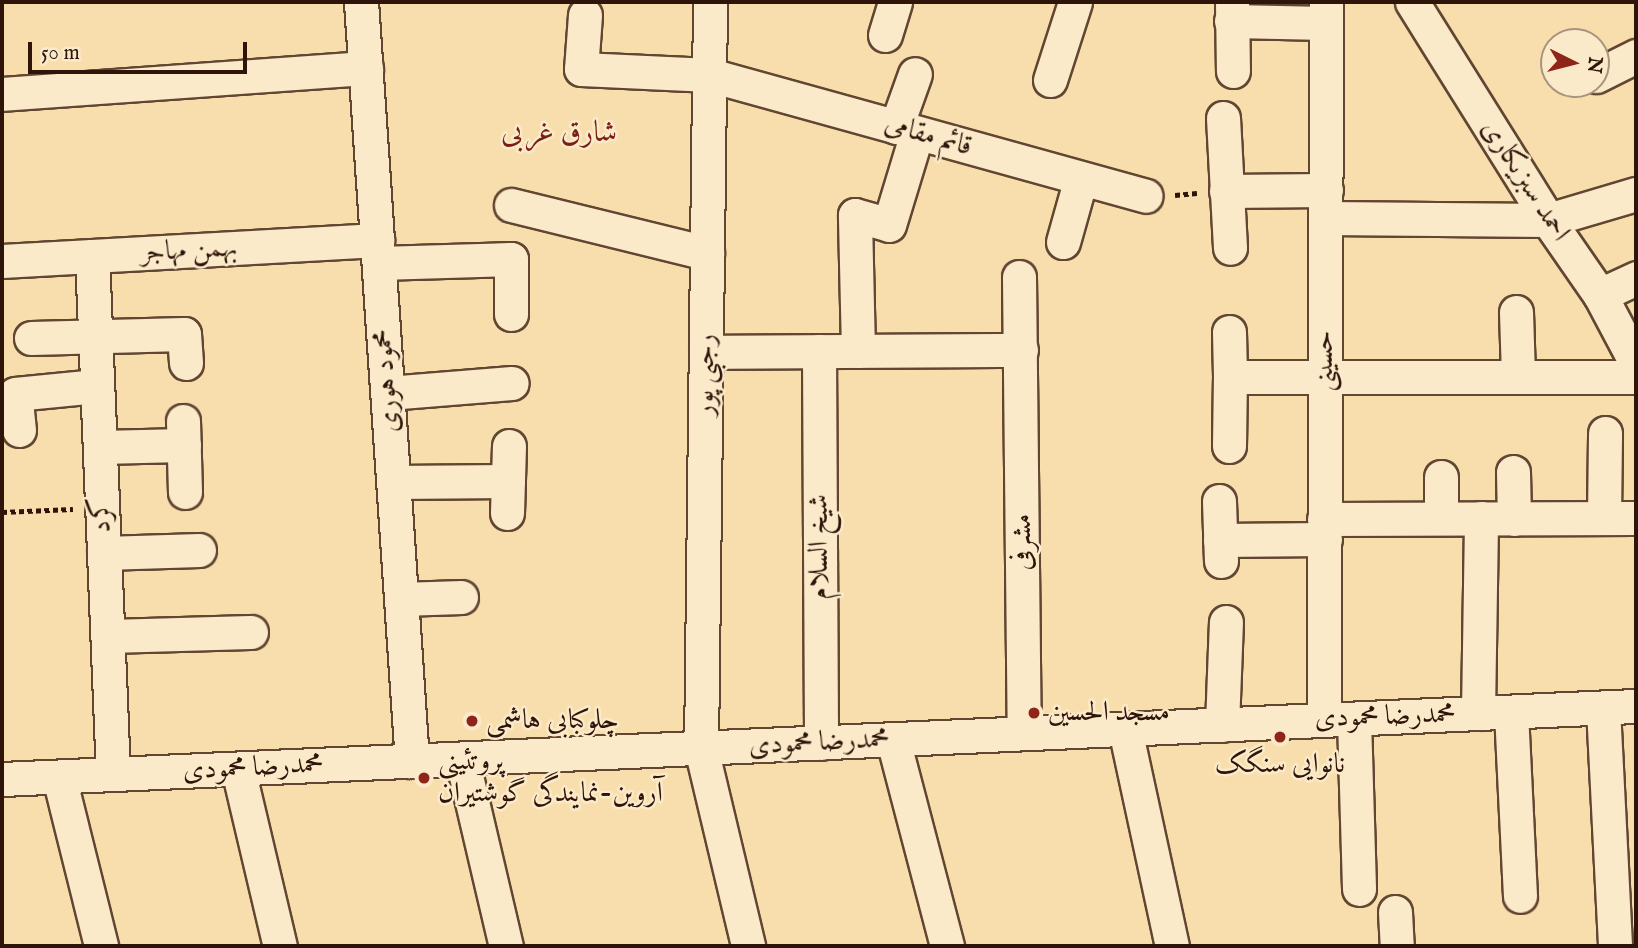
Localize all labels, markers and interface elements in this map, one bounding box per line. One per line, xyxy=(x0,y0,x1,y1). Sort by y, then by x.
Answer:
scale bar xyxy=(32,28,250,72)
north arrow xyxy=(1540,28,1610,98)
text: 50 m xyxy=(41,40,80,67)
text: N xyxy=(1581,56,1607,74)
street label: قائم مقامی xyxy=(880,108,976,164)
street label: احمد سبزیکاری xyxy=(1473,114,1577,248)
district label: شارق غربی xyxy=(501,115,617,151)
street label: بهمن مهاجر xyxy=(140,232,238,270)
street label: محمود هوری xyxy=(367,328,407,434)
street label: حسینی xyxy=(1308,330,1342,392)
street label: رجبی پور xyxy=(688,334,724,416)
street label: شیخ السلام xyxy=(803,494,837,600)
street label: کرد xyxy=(84,496,120,534)
street label: مشرفی xyxy=(1006,514,1040,570)
place label: مسجد الحسین xyxy=(1048,696,1170,730)
street label: محمدرضا محمودی xyxy=(1314,698,1456,736)
place label: چلوکبابی هاشمی xyxy=(486,704,619,738)
marker: مسجد الحسین xyxy=(1026,705,1042,721)
marker: چلوکبابی هاشمی xyxy=(464,713,480,729)
street label: محمدرضا محمودی xyxy=(748,723,890,763)
marker: نانوایی سنگک xyxy=(1272,729,1288,745)
place label: پروتئینی آروین-نمایندگی گوشتیران xyxy=(438,745,663,811)
street label: محمدرضا محمودی xyxy=(182,748,324,788)
place label: نانوایی سنگک xyxy=(1215,748,1345,782)
marker: پروتئینی آروین-نمایندگی گوشتیران xyxy=(416,770,432,786)

